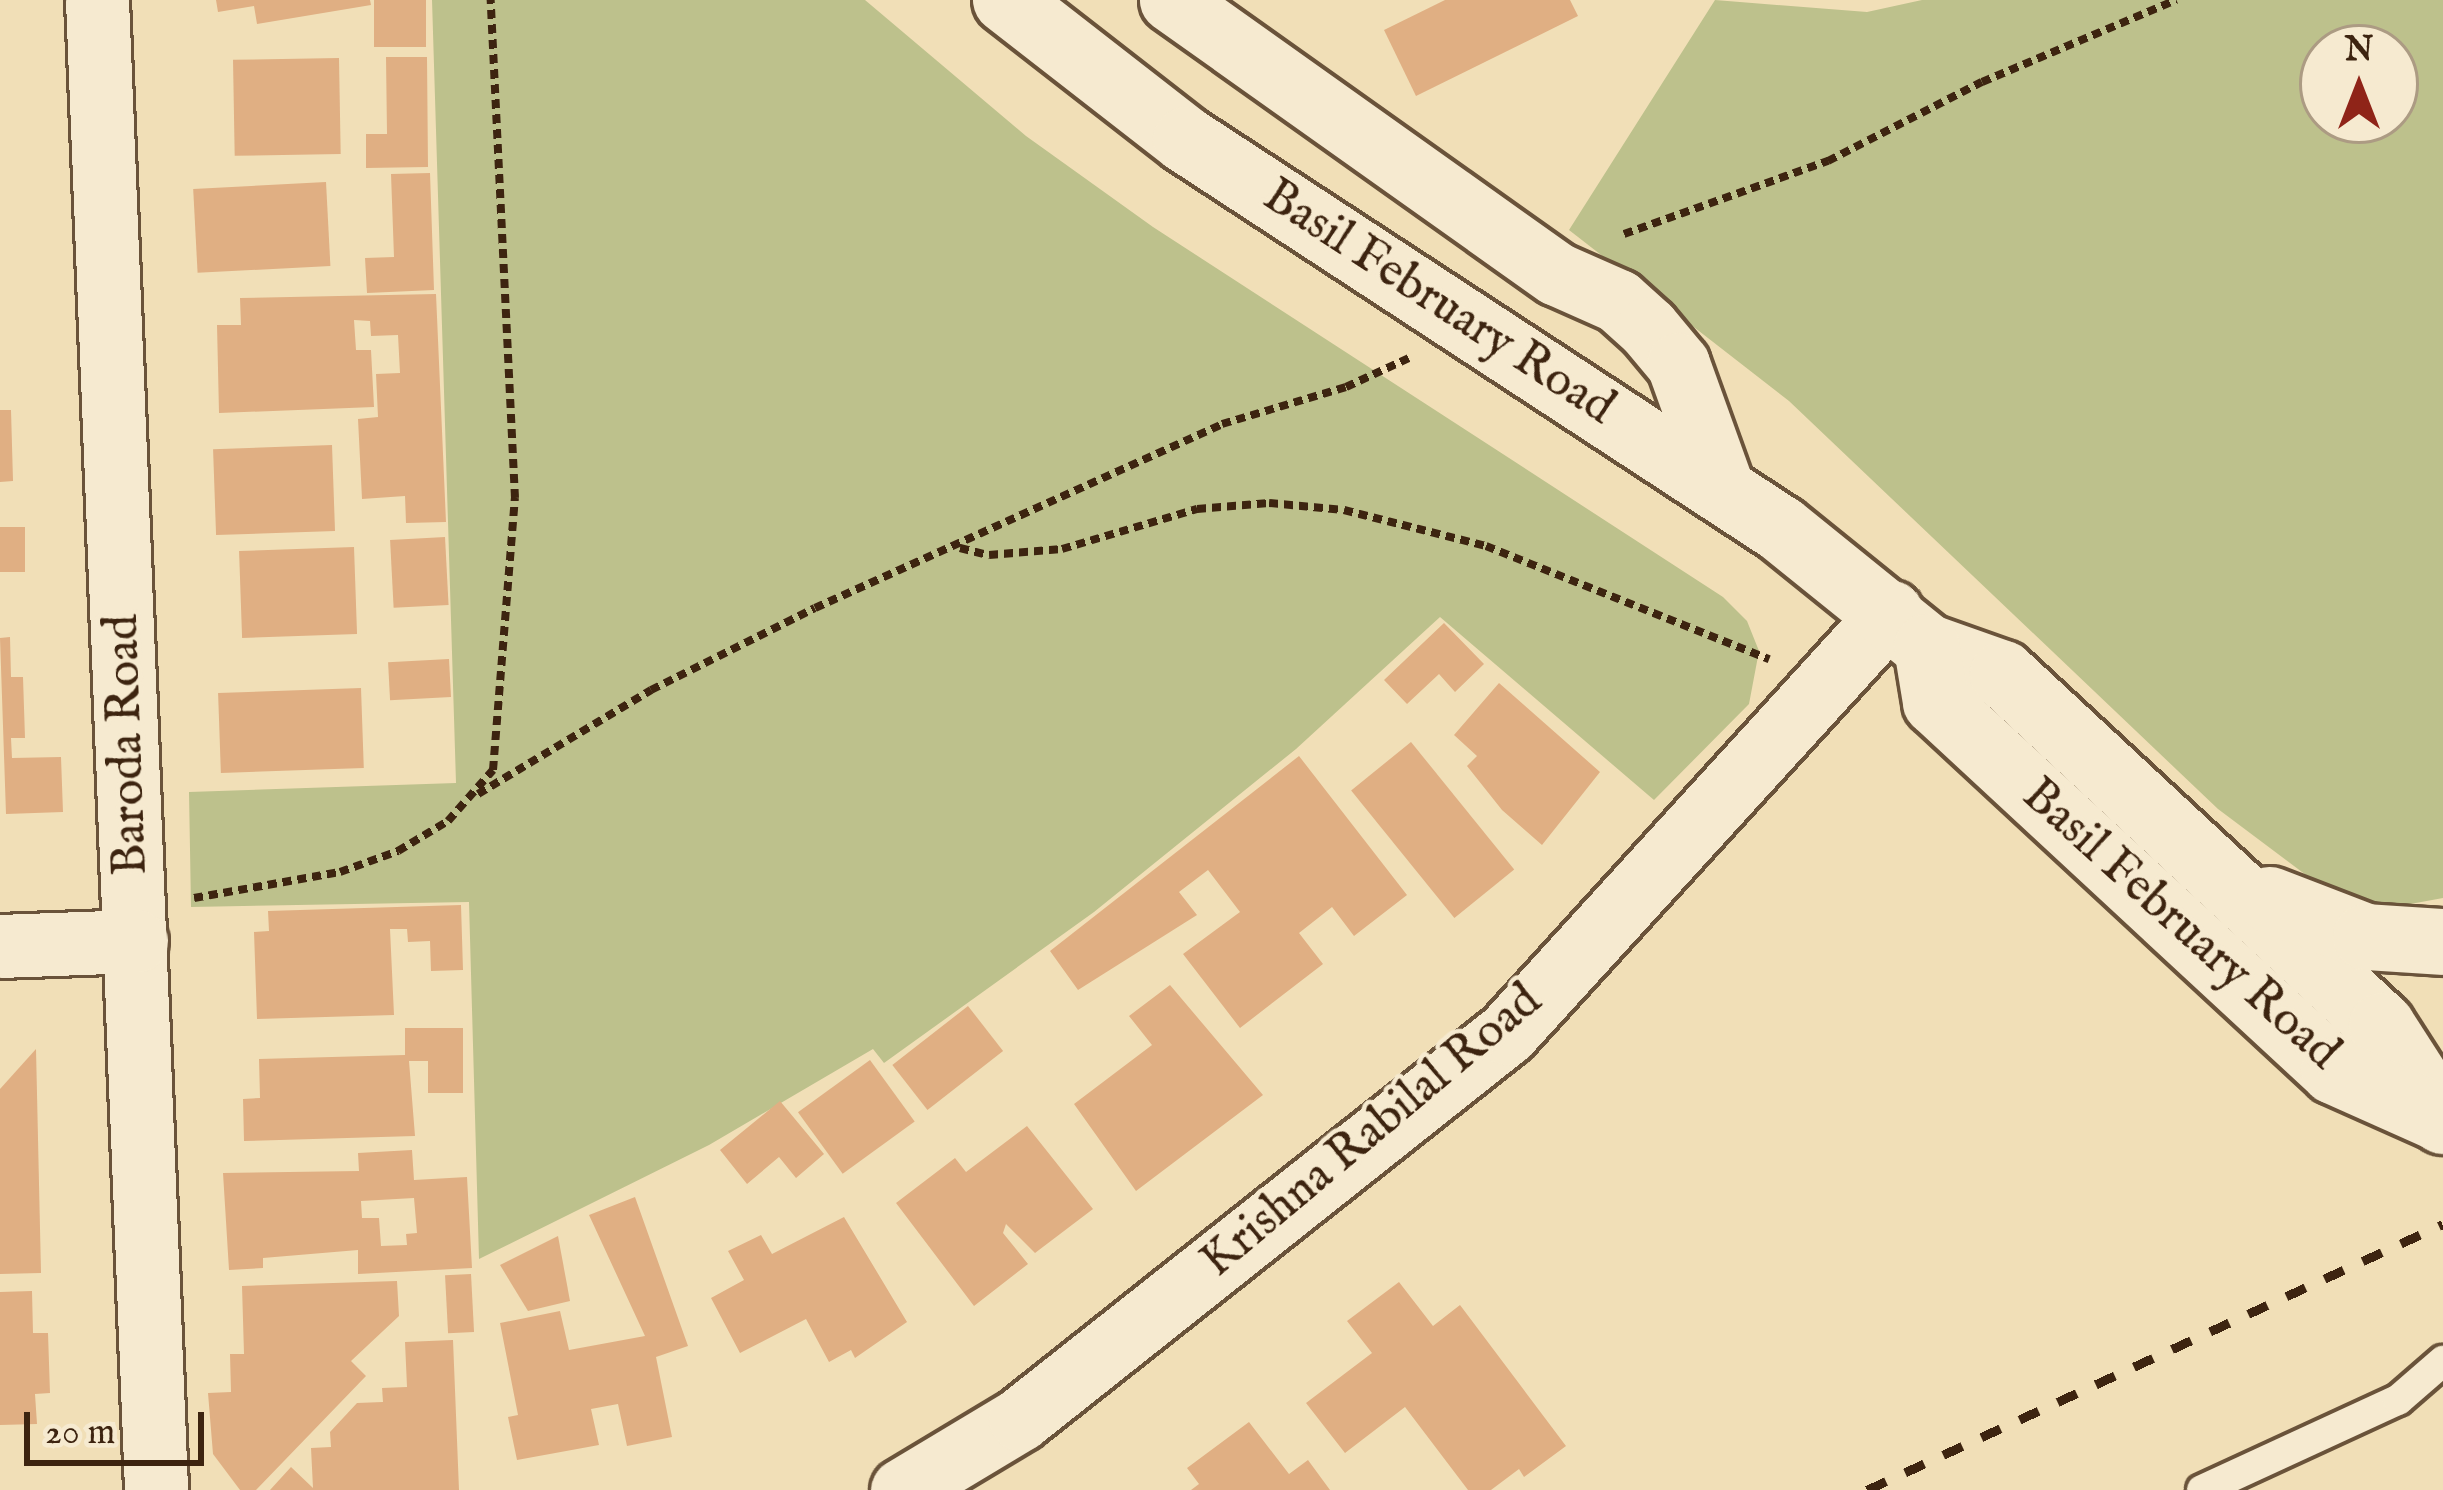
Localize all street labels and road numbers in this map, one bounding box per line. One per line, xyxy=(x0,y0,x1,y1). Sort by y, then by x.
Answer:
street label: Basil February Road xyxy=(1252,168,1624,438)
street label: Baroda Road xyxy=(95,613,161,877)
street label: Basil February Road xyxy=(2010,767,2350,1083)
street label: Krishna Rabilal Road xyxy=(1190,973,1554,1291)

